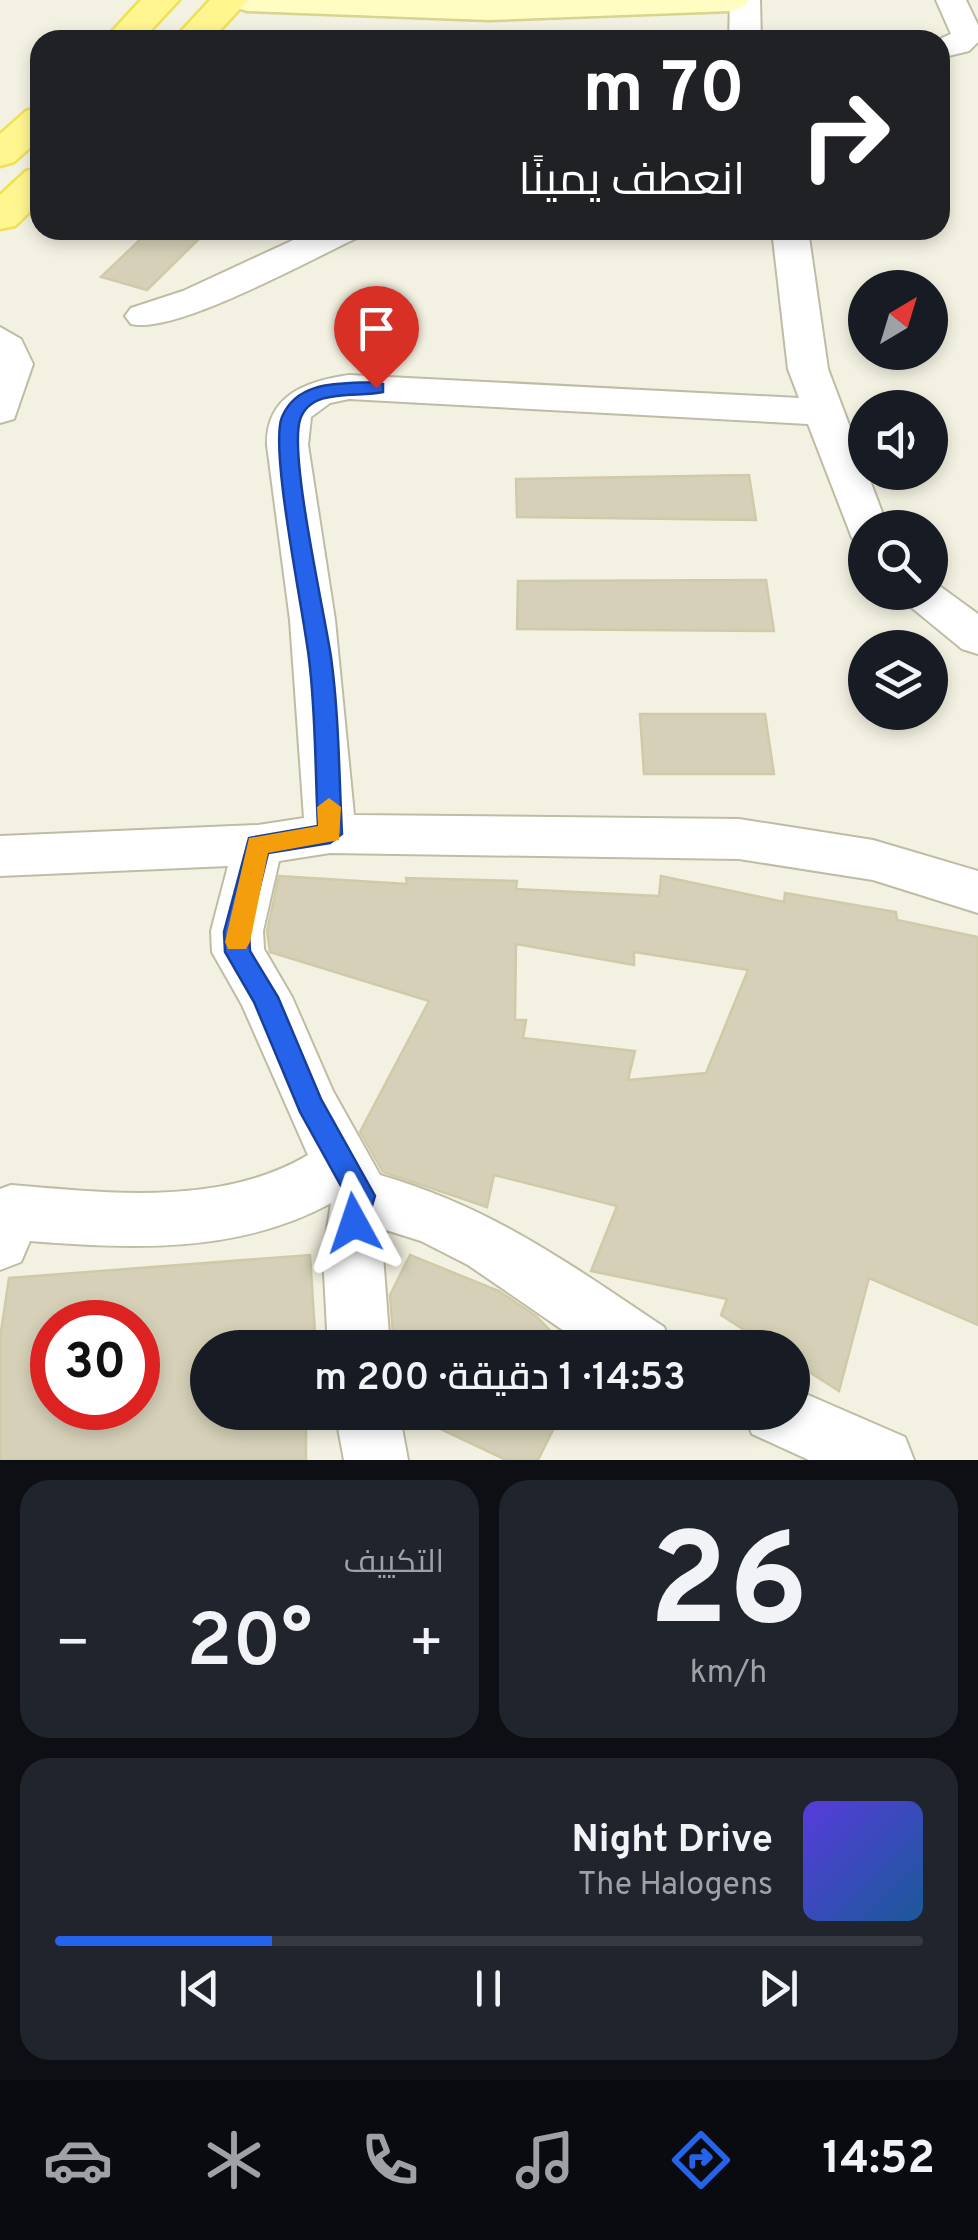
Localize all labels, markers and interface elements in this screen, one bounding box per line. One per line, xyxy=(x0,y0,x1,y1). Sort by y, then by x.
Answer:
text: 70 m xyxy=(582,48,745,137)
icon: right xyxy=(780,70,910,200)
text: انعطف يمينًا xyxy=(518,154,745,211)
north arrow xyxy=(848,270,948,370)
map controls xyxy=(848,270,948,730)
pin xyxy=(334,286,419,389)
icon: arrive xyxy=(349,301,404,356)
button: sound xyxy=(848,390,948,490)
button: search xyxy=(848,510,948,610)
button: layers xyxy=(848,630,948,730)
position arrow xyxy=(302,1171,406,1275)
speed limit sign: 30 xyxy=(30,1300,160,1430)
text: 14:53 · 1 دقيقة · 200 m xyxy=(314,1355,686,1404)
text: 26 xyxy=(649,1506,808,1671)
text: التكييف xyxy=(344,1544,444,1584)
text: 20° xyxy=(187,1598,312,1693)
text: − xyxy=(55,1611,90,1681)
text: + xyxy=(409,1611,444,1681)
text: km/h xyxy=(690,1654,767,1694)
text: Night Drive xyxy=(571,1817,773,1866)
text: The Halogens xyxy=(578,1866,773,1906)
icon: previous xyxy=(172,1961,227,2016)
icon: pause xyxy=(461,1961,516,2016)
icon: next xyxy=(751,1961,806,2016)
icon: car xyxy=(43,2125,113,2195)
icon: climate xyxy=(199,2125,269,2195)
icon: phone xyxy=(355,2125,425,2195)
icon: music xyxy=(510,2125,580,2195)
icon: directions xyxy=(666,2125,736,2195)
text: 14:52 xyxy=(822,2132,935,2189)

